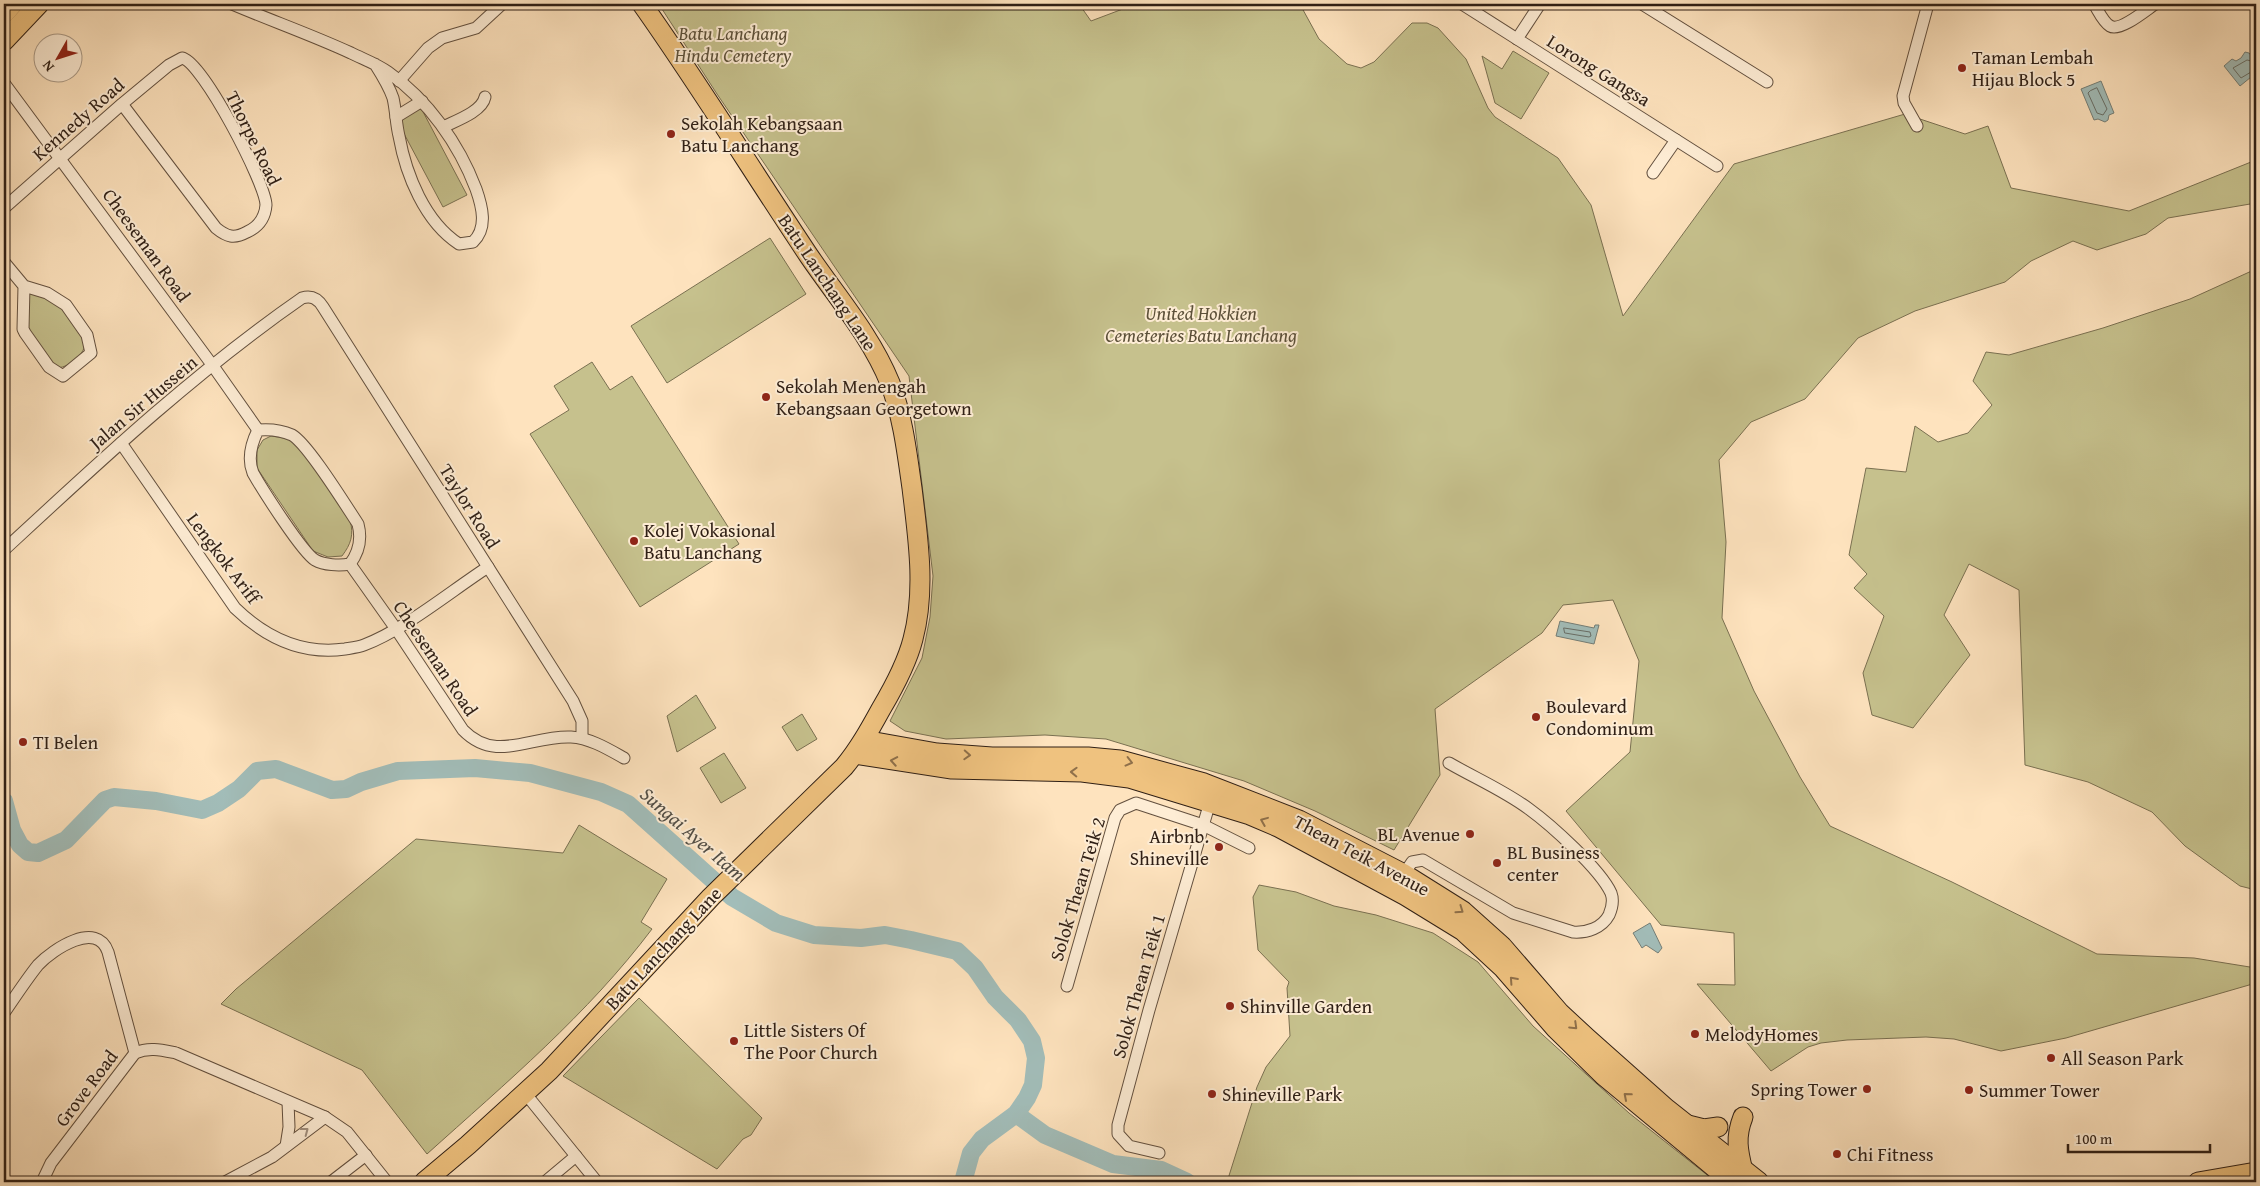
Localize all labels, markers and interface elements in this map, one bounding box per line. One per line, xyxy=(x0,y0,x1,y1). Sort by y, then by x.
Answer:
park label: Batu Lanchang Hindu Cemetery xyxy=(674,19,792,69)
street label: Lorong Gangsa xyxy=(1542,27,1656,113)
north arrow xyxy=(32,32,82,82)
place label: Taman Lembah Hijau Block 5 xyxy=(1972,43,2094,93)
text: N xyxy=(37,56,59,76)
marker: Taman Lembah Hijau Block 5 xyxy=(1956,62,1968,74)
street label: Kennedy Road xyxy=(26,70,131,167)
street label: Thorpe Road xyxy=(219,86,289,191)
place label: Sekolah Kebangsaan Batu Lanchang xyxy=(681,109,843,159)
marker: Sekolah Kebangsaan Batu Lanchang xyxy=(665,128,677,140)
street label: Cheeseman Road xyxy=(96,182,198,308)
street label: Batu Lanchang Lane xyxy=(772,208,884,356)
park label: United Hokkien Cemeteries Batu Lanchang xyxy=(1105,299,1297,349)
street label: Jalan Sir Hussein xyxy=(81,348,203,457)
place label: Sekolah Menengah Kebangsaan Georgetown xyxy=(776,372,972,422)
marker: Sekolah Menengah Kebangsaan Georgetown xyxy=(760,391,772,403)
street label: Taylor Road xyxy=(433,458,508,554)
street label: Lengkok Ariff xyxy=(180,506,269,611)
place label: Kolej Vokasional Batu Lanchang xyxy=(644,516,776,566)
marker: Kolej Vokasional Batu Lanchang xyxy=(628,535,640,547)
street label: Cheeseman Road xyxy=(387,594,486,722)
place label: Boulevard Condominum xyxy=(1546,692,1654,742)
marker: Boulevard Condominum xyxy=(1530,711,1542,723)
place label: TI Belen xyxy=(33,728,99,756)
marker: TI Belen xyxy=(17,736,29,748)
one-way arrow xyxy=(963,750,971,761)
one-way arrow xyxy=(890,756,899,766)
one-way arrow xyxy=(1124,756,1133,767)
one-way arrow xyxy=(1069,767,1077,777)
water label: Sungai Ayer Itam xyxy=(634,779,753,888)
street label: Thean Teik Avenue xyxy=(1289,807,1435,903)
street label: Solok Thean Teik 2 xyxy=(1042,814,1112,964)
one-way arrow xyxy=(1260,817,1269,827)
place label: BL Avenue xyxy=(1377,820,1460,848)
place label: Airbnb. Shineville xyxy=(1130,822,1209,872)
marker: BL Avenue xyxy=(1464,828,1476,840)
place label: BL Business center xyxy=(1507,838,1600,888)
marker: Airbnb. Shineville xyxy=(1213,841,1225,853)
marker: BL Business center xyxy=(1491,857,1503,869)
street label: Batu Lanchang Lane xyxy=(598,880,728,1016)
one-way arrow xyxy=(1454,904,1464,913)
street label: Solok Thean Teik 1 xyxy=(1104,911,1172,1061)
one-way arrow xyxy=(1510,977,1519,986)
place label: Shinville Garden xyxy=(1240,992,1372,1020)
marker: Shinville Garden xyxy=(1224,1000,1236,1012)
place label: Little Sisters Of The Poor Church xyxy=(744,1016,878,1066)
one-way arrow xyxy=(1568,1020,1577,1029)
place label: MelodyHomes xyxy=(1705,1020,1818,1048)
marker: MelodyHomes xyxy=(1689,1028,1701,1040)
marker: Little Sisters Of The Poor Church xyxy=(728,1035,740,1047)
street label: Grove Road xyxy=(48,1043,125,1132)
place label: All Season Park xyxy=(2061,1044,2184,1072)
marker: All Season Park xyxy=(2045,1052,2057,1064)
place label: Spring Tower xyxy=(1751,1075,1857,1103)
place label: Summer Tower xyxy=(1979,1076,2100,1104)
place label: Shineville Park xyxy=(1222,1080,1342,1108)
marker: Spring Tower xyxy=(1861,1083,1873,1095)
marker: Summer Tower xyxy=(1963,1084,1975,1096)
marker: Shineville Park xyxy=(1206,1088,1218,1100)
one-way arrow xyxy=(1623,1093,1632,1102)
scale bar xyxy=(2068,1121,2210,1153)
one-way arrow xyxy=(299,1128,309,1137)
text: 100 m xyxy=(2075,1128,2113,1149)
place label: Chi Fitness xyxy=(1847,1140,1934,1168)
marker: Chi Fitness xyxy=(1831,1148,1843,1160)

